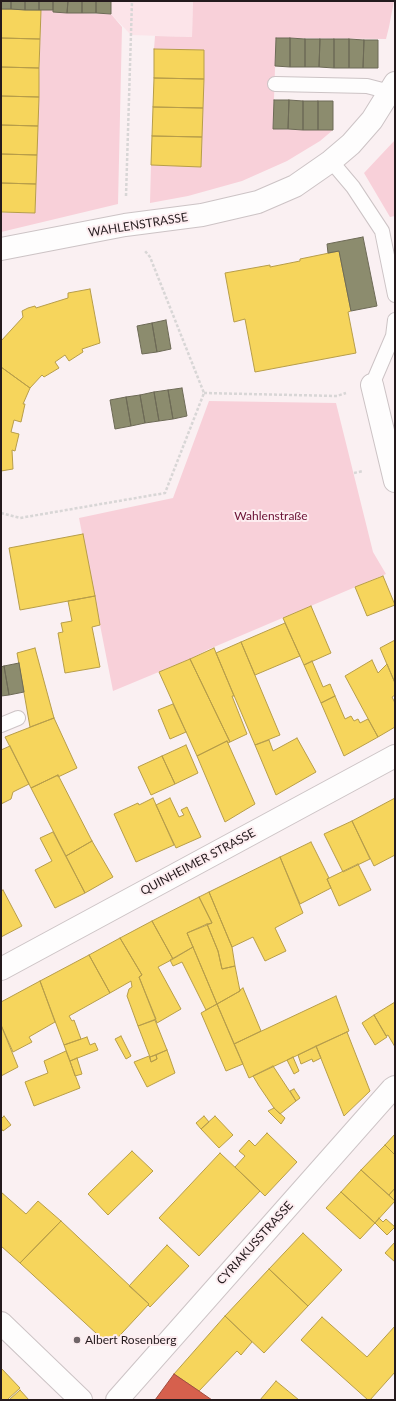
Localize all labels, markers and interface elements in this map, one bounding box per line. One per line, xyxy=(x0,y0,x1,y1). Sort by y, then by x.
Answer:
street label: WAHLENSTRASSE xyxy=(87,210,189,240)
park label: Wahlenstraße xyxy=(234,509,308,523)
street label: QUINHEIMER STRASSE xyxy=(138,826,258,898)
street label: CYRIAKUSSTRASSE xyxy=(214,1198,296,1288)
place label: Albert Rosenberg xyxy=(85,1333,176,1347)
marker: Albert Rosenberg xyxy=(72,1335,82,1345)

